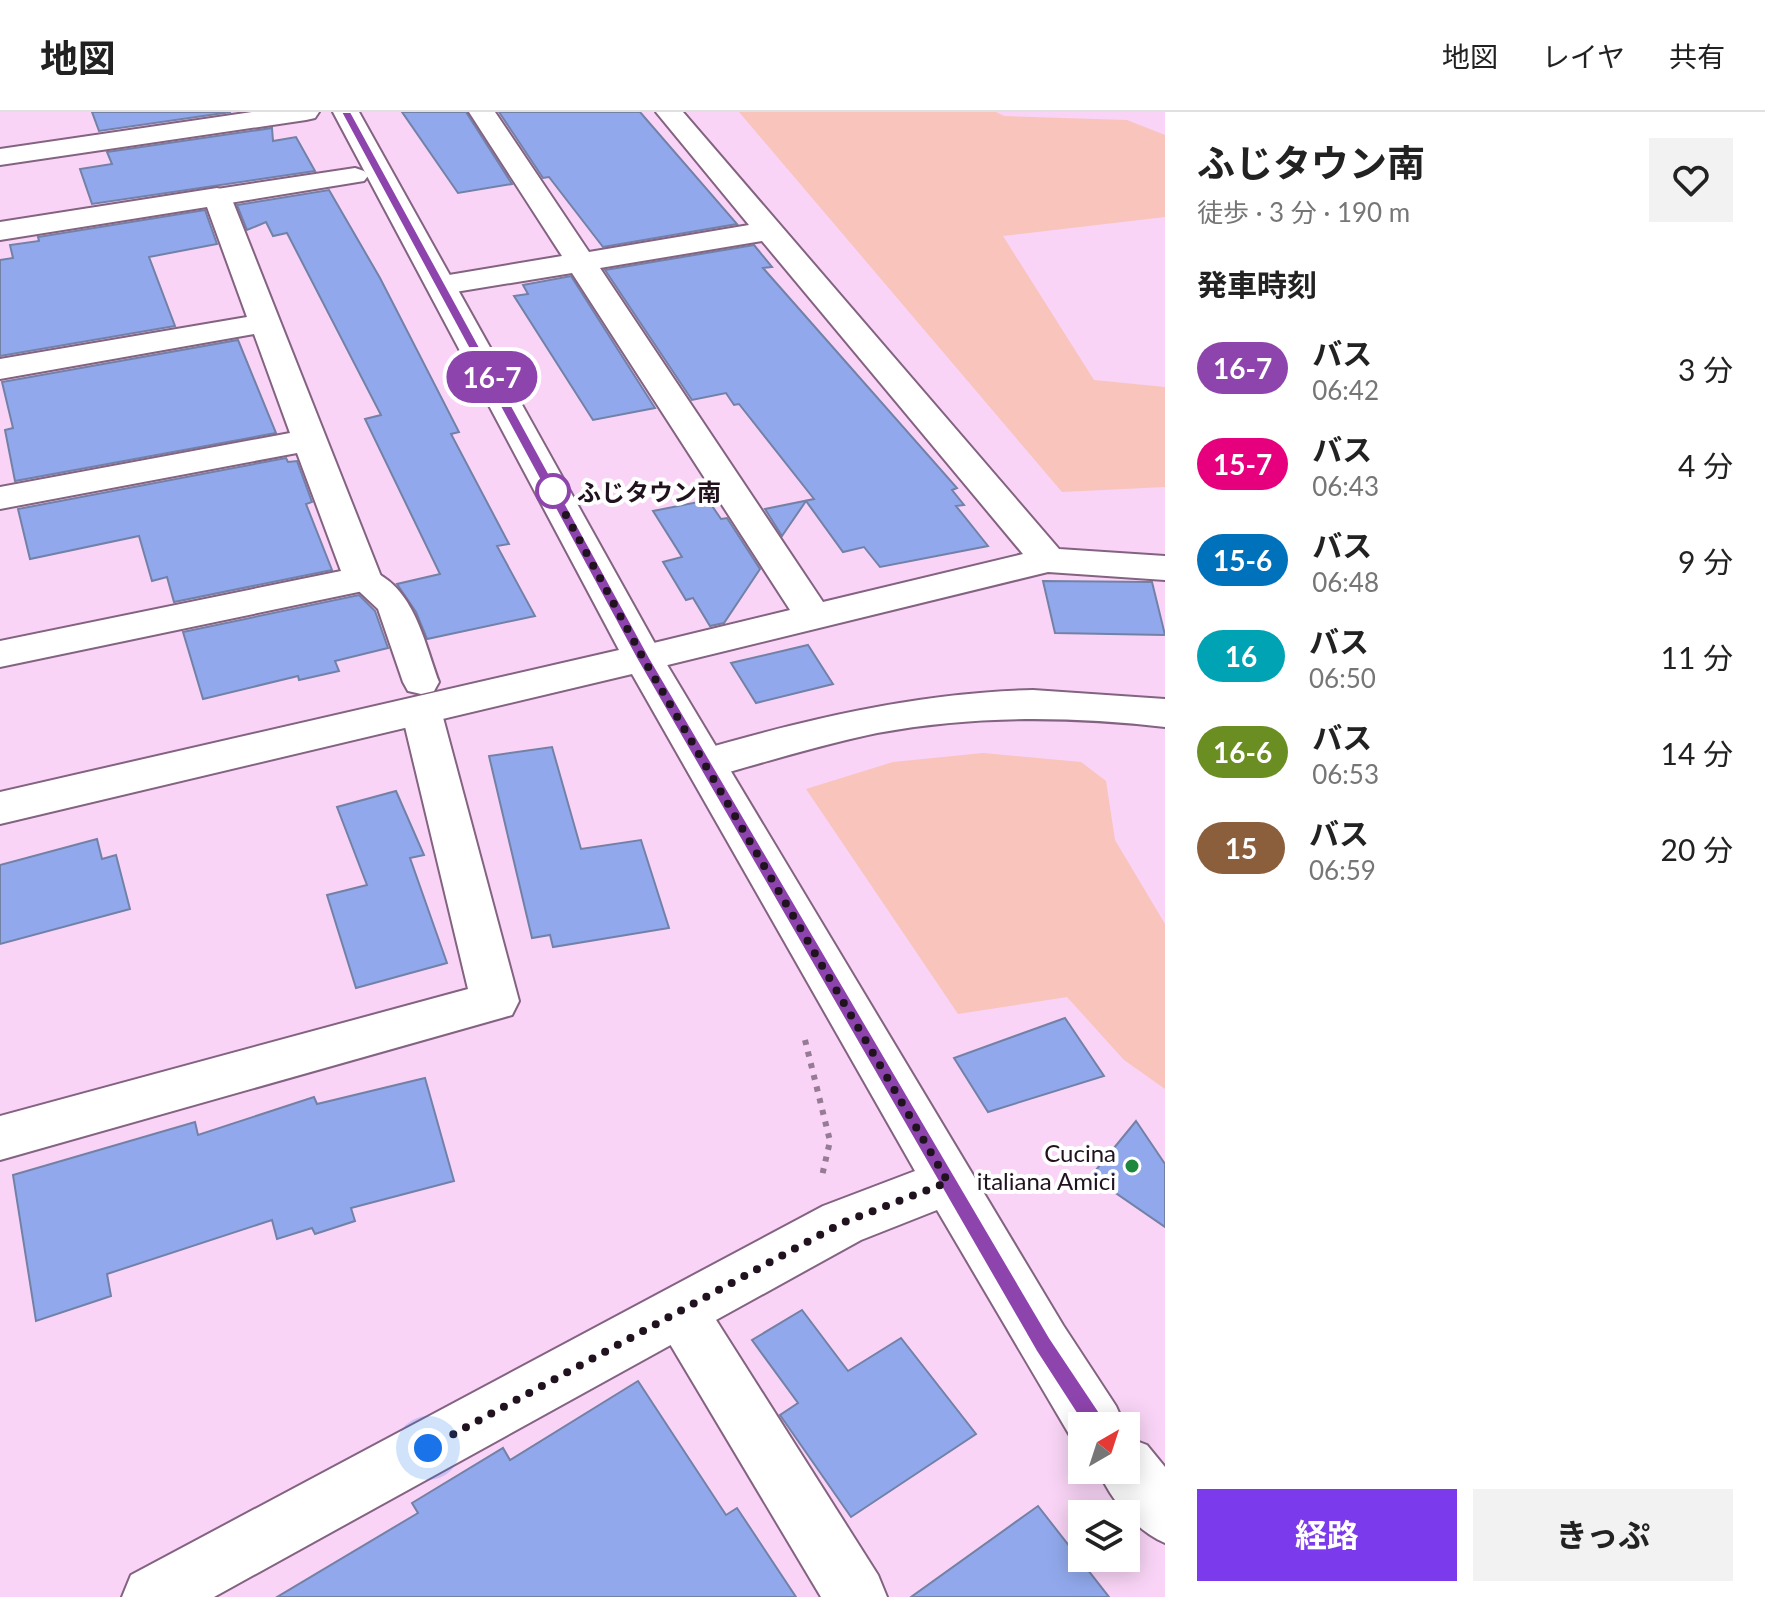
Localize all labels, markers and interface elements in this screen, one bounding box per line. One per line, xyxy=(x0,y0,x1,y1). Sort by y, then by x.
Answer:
text: 地図 xyxy=(40,34,116,80)
text: 地図 xyxy=(1442,39,1498,73)
text: レイヤ xyxy=(1542,39,1625,73)
text: 共有 xyxy=(1669,39,1725,73)
button: heart xyxy=(1649,138,1733,222)
text: ふじタウン南 xyxy=(1197,139,1425,185)
text: 徒歩 · 3 分 · 190 m xyxy=(1197,196,1410,228)
text: 発車時刻 xyxy=(1197,266,1317,302)
text: バス xyxy=(1312,335,1372,371)
line badge: 16-7 xyxy=(436,351,548,403)
text: 16-7 xyxy=(1213,351,1272,385)
text: 3 分 xyxy=(1678,351,1733,387)
text: 16-7 xyxy=(462,360,522,394)
text: 06:42 xyxy=(1312,374,1379,406)
text: バス xyxy=(1312,431,1372,467)
text: 15-7 xyxy=(1213,447,1272,481)
text: 4 分 xyxy=(1678,447,1733,483)
text: 06:43 xyxy=(1312,470,1379,502)
marker: ふじタウン南 xyxy=(536,474,570,508)
place label: ふじタウン南 xyxy=(577,477,721,506)
text: バス xyxy=(1312,527,1372,563)
text: 15-6 xyxy=(1213,543,1272,577)
text: 9 分 xyxy=(1678,543,1733,579)
text: 06:48 xyxy=(1312,566,1379,598)
text: バス xyxy=(1309,623,1369,659)
text: 16 xyxy=(1225,639,1257,673)
text: 11 分 xyxy=(1661,639,1733,675)
text: 06:50 xyxy=(1309,662,1376,694)
text: バス xyxy=(1312,719,1372,755)
text: 16-6 xyxy=(1213,735,1272,769)
text: 14 分 xyxy=(1661,735,1733,771)
text: 06:53 xyxy=(1312,758,1379,790)
text: バス xyxy=(1309,815,1369,851)
text: 15 xyxy=(1225,831,1257,865)
text: 20 分 xyxy=(1661,831,1733,867)
text: 06:59 xyxy=(1309,854,1376,886)
place label: Cucina italiana Amici xyxy=(977,1138,1116,1195)
marker: Cucina italiana Amici xyxy=(1123,1157,1141,1175)
north arrow xyxy=(1068,1412,1140,1484)
map controls xyxy=(1068,1412,1140,1572)
your location xyxy=(408,1428,448,1468)
button: 経路 xyxy=(1197,1489,1457,1581)
button: きっぷ xyxy=(1473,1489,1733,1581)
button: layers xyxy=(1068,1500,1140,1572)

